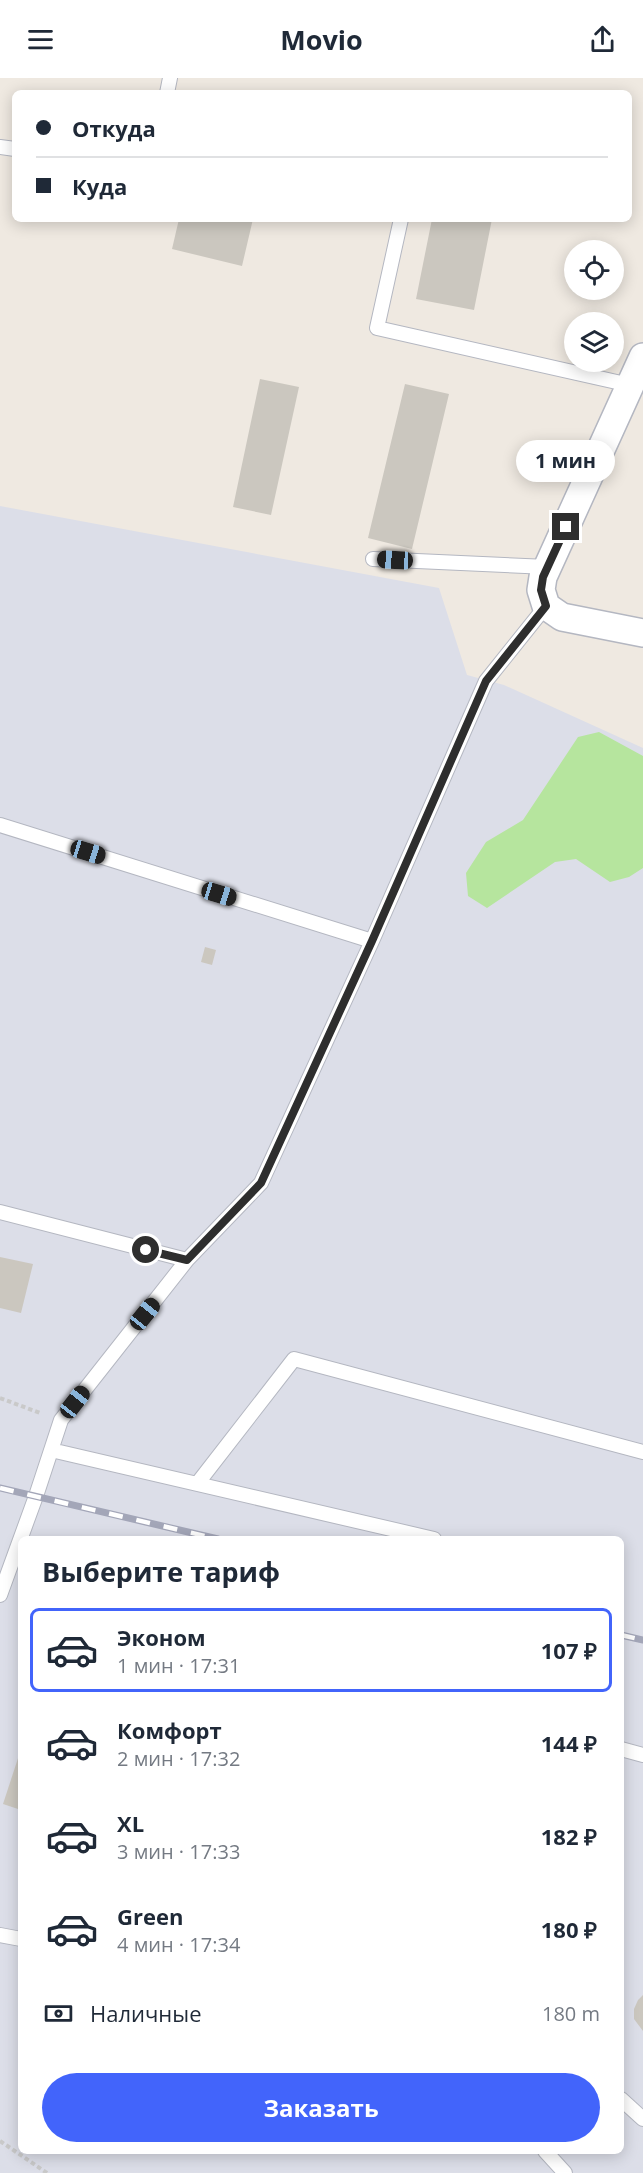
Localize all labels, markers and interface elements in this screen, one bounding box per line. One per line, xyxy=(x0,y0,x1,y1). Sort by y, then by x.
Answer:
text: Movio xyxy=(280,21,363,58)
icon: menu xyxy=(24,23,57,56)
icon: share xyxy=(586,23,619,56)
text: Откуда xyxy=(72,113,156,143)
text: Куда xyxy=(72,171,127,201)
map controls xyxy=(564,240,624,372)
button: locate xyxy=(564,240,624,300)
button: layers xyxy=(564,312,624,372)
callout: 1 мин xyxy=(516,440,616,482)
text: 1 мин xyxy=(535,447,596,474)
route end xyxy=(552,513,579,540)
car xyxy=(377,550,413,570)
car xyxy=(68,838,108,866)
car xyxy=(199,880,239,908)
route start xyxy=(132,1236,159,1263)
car xyxy=(127,1294,163,1334)
car xyxy=(57,1382,93,1422)
text: Выберите тариф xyxy=(42,1553,280,1590)
text: Эконом xyxy=(117,1622,206,1652)
icon: car xyxy=(45,1623,99,1677)
text: 107 ₽ xyxy=(541,1635,597,1665)
text: 1 мин · 17:31 xyxy=(117,1652,240,1679)
text: Комфорт xyxy=(117,1715,222,1745)
icon: car xyxy=(45,1716,99,1770)
text: 144 ₽ xyxy=(541,1728,597,1758)
text: 2 мин · 17:32 xyxy=(117,1745,240,1772)
text: XL xyxy=(117,1808,144,1838)
icon: car xyxy=(45,1809,99,1863)
text: 182 ₽ xyxy=(541,1821,597,1851)
text: 3 мин · 17:33 xyxy=(117,1838,240,1865)
text: Green xyxy=(117,1901,183,1931)
icon: car xyxy=(45,1902,99,1956)
text: 180 ₽ xyxy=(541,1914,597,1944)
text: 4 мин · 17:34 xyxy=(117,1931,240,1958)
icon: cash xyxy=(42,1997,75,2030)
text: Наличные xyxy=(90,1998,202,2028)
text: 180 m xyxy=(542,2000,600,2027)
button: Заказать xyxy=(42,2073,600,2142)

